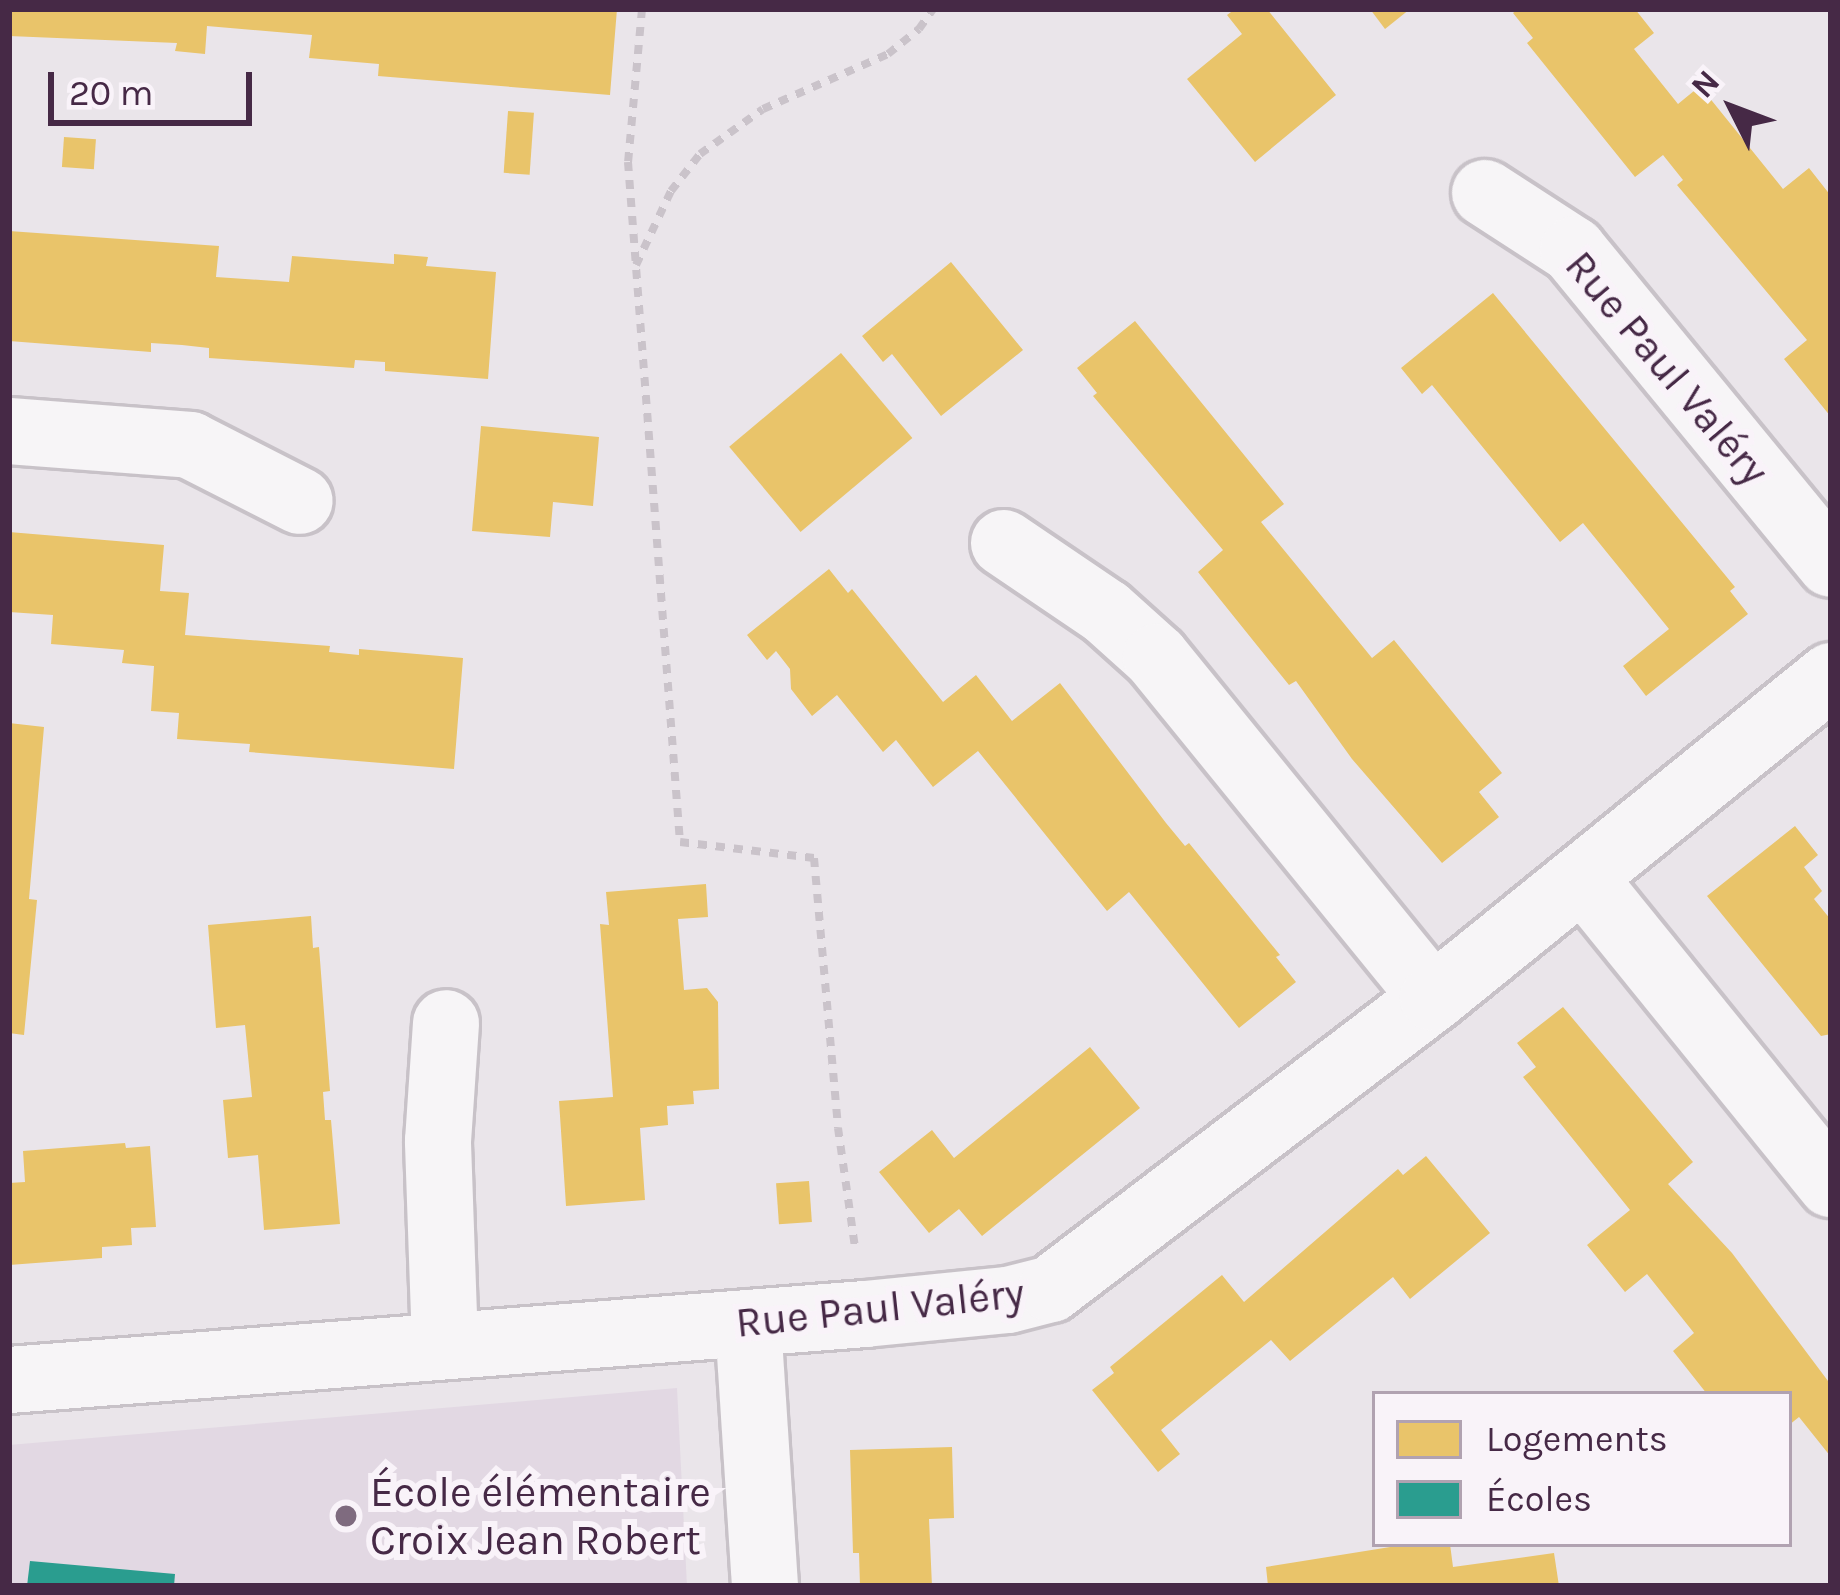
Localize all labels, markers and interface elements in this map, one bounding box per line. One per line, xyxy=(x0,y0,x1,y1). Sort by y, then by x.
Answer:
scale bar xyxy=(54,48,258,122)
north arrow xyxy=(1672,48,1792,168)
text: N xyxy=(1683,62,1727,105)
text: 20 m xyxy=(69,72,153,114)
street label: Rue Paul Valéry xyxy=(1555,241,1779,495)
street label: Rue Paul Valéry xyxy=(733,1268,1027,1348)
legend xyxy=(1372,1391,1792,1547)
text: Logements xyxy=(1486,1418,1668,1460)
place label: École élémentaire Croix Jean Robert xyxy=(370,1467,711,1565)
text: Écoles xyxy=(1486,1478,1592,1520)
marker: École élémentaire Croix Jean Robert xyxy=(333,1503,359,1529)

